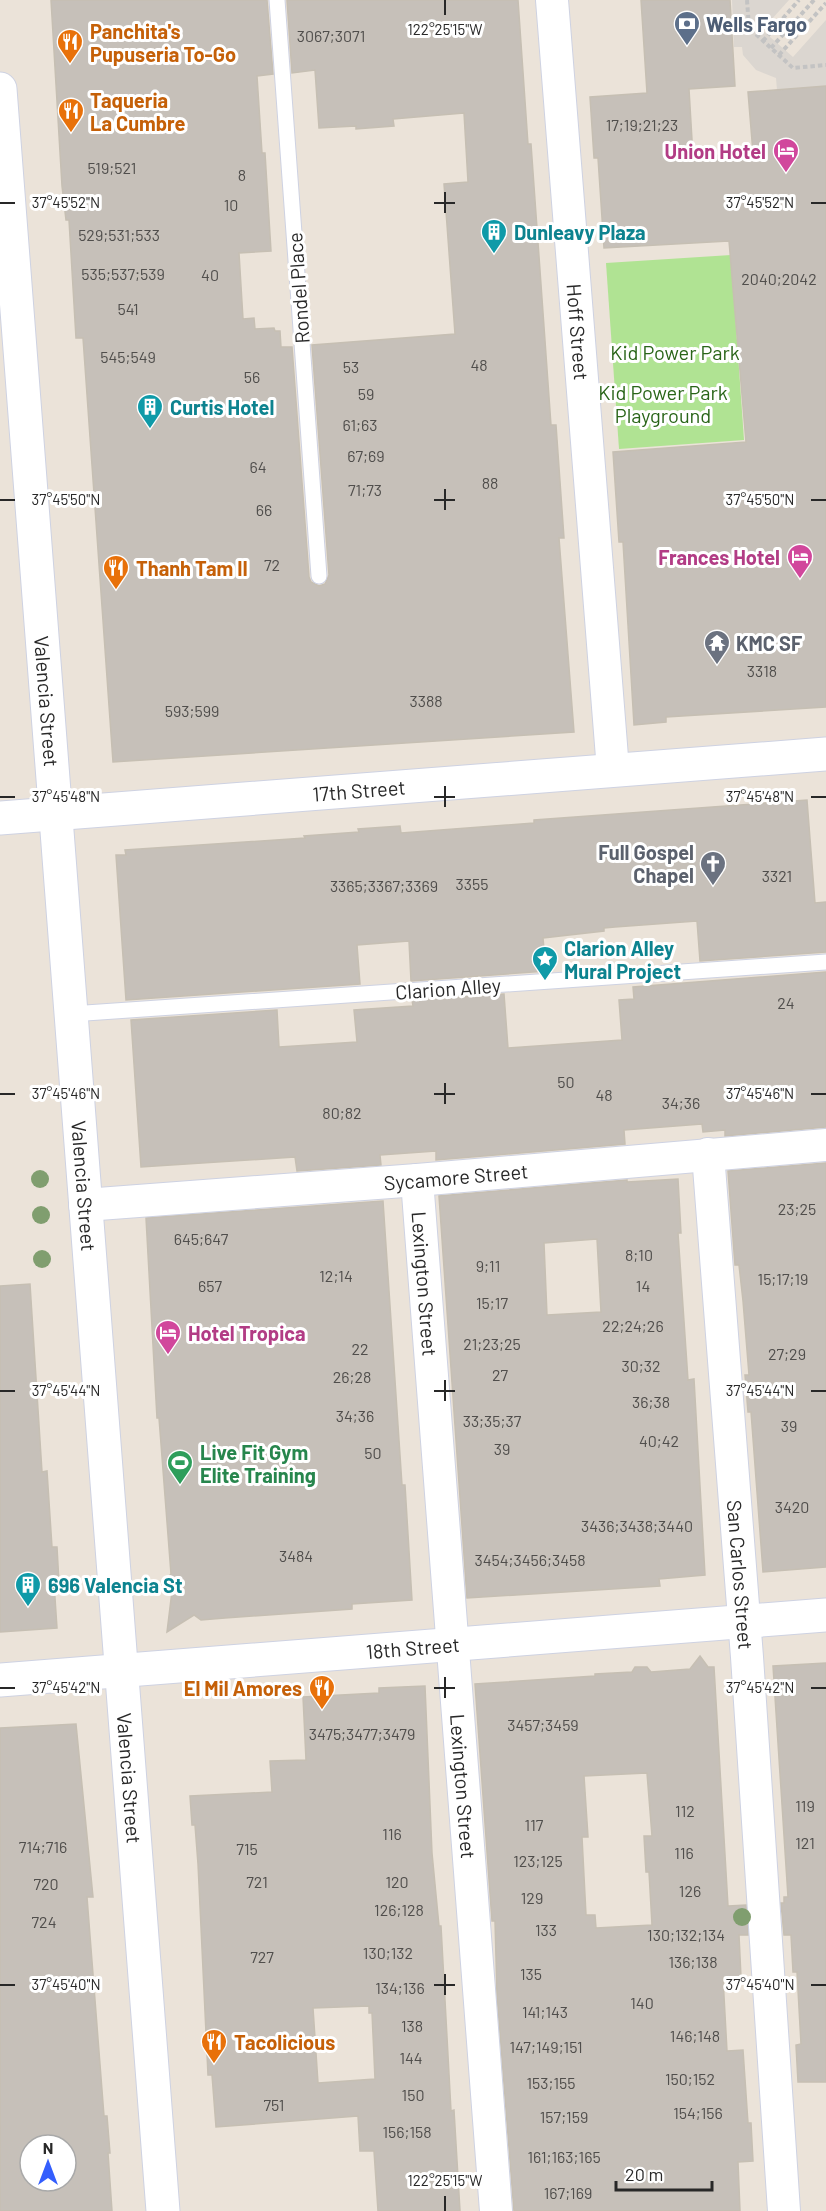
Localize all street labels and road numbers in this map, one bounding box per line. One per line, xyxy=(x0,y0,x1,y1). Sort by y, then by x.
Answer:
street label: Rondel Place xyxy=(282,232,314,344)
street label: Hoff Street xyxy=(563,283,594,381)
street label: Valencia Street xyxy=(30,635,64,768)
street label: 17th Street xyxy=(312,775,406,806)
street label: Clarion Alley xyxy=(394,972,502,1004)
street label: Valencia Street xyxy=(67,1119,101,1252)
street label: Sycamore Street xyxy=(383,1159,529,1194)
street label: Lexington Street xyxy=(407,1210,442,1357)
street label: San Carlos Street xyxy=(723,1499,758,1650)
street label: 18th Street xyxy=(365,1632,461,1663)
street label: Valencia Street xyxy=(113,1712,147,1844)
street label: Lexington Street xyxy=(446,1713,481,1860)

